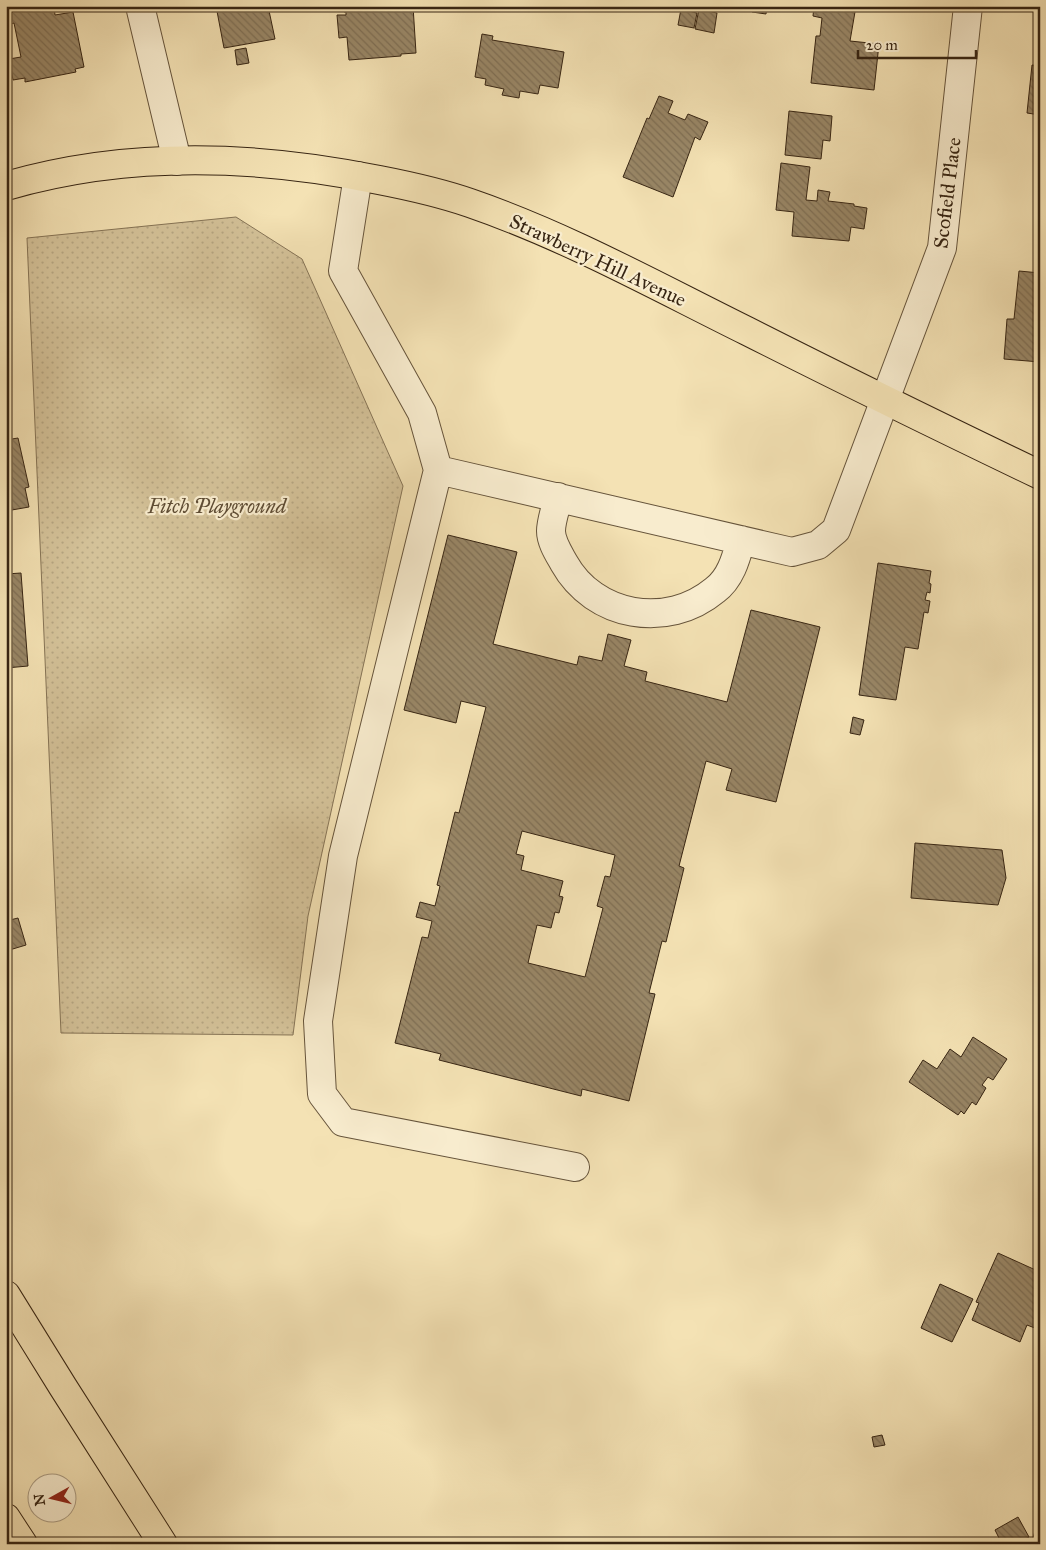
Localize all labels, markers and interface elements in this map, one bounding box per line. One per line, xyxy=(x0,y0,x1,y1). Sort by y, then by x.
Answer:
scale bar xyxy=(858,28,976,60)
text: 20 m xyxy=(866,36,898,54)
street label: Scofield Place xyxy=(928,136,966,250)
street label: Strawberry Hill Avenue xyxy=(506,209,690,311)
park label: Fitch Playground xyxy=(147,494,288,518)
north arrow xyxy=(28,1472,78,1522)
text: N xyxy=(30,1493,49,1507)

